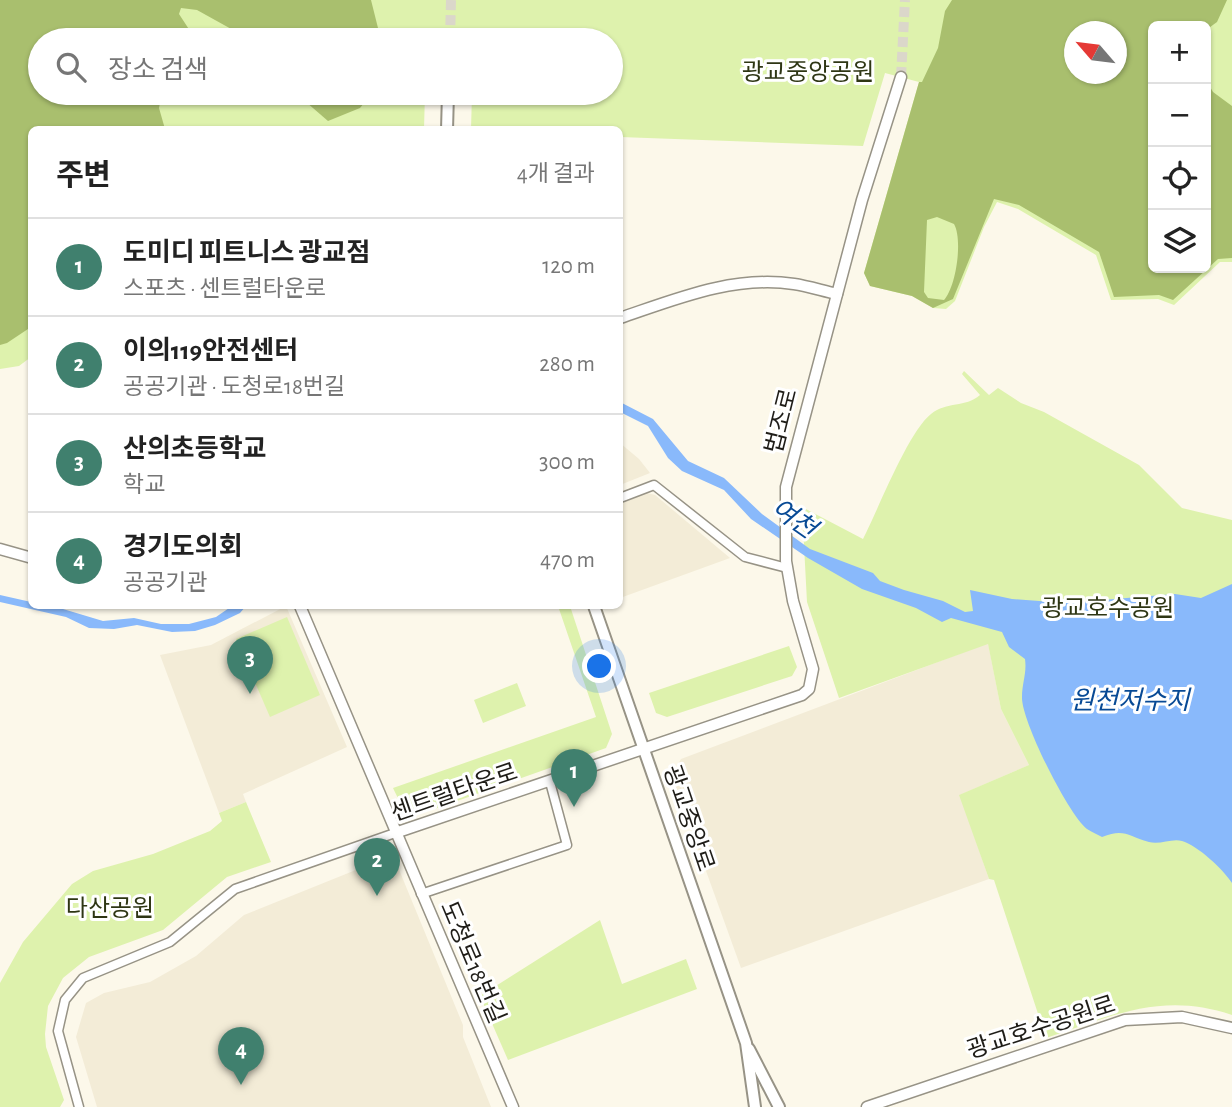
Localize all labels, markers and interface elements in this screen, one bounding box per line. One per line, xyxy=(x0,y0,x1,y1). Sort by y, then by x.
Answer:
north arrow xyxy=(1064,21,1127,84)
map controls xyxy=(1148,21,1211,273)
button: + xyxy=(1148,21,1211,84)
search box xyxy=(28,28,623,105)
icon: search xyxy=(52,48,90,86)
text: 장소 검색 xyxy=(108,57,208,83)
park label: 광교중앙공원 xyxy=(742,59,874,85)
button: − xyxy=(1148,84,1211,147)
button: locate xyxy=(1148,147,1211,210)
text: 주변 xyxy=(56,161,111,191)
text: 4개 결과 xyxy=(517,163,595,186)
button: layers xyxy=(1148,210,1211,273)
text: 도미디 피트니스 광교점 xyxy=(123,240,370,266)
text: 1 xyxy=(75,255,83,278)
text: 120 m xyxy=(542,255,595,278)
text: 스포츠 · 센트럴타운로 xyxy=(123,278,326,301)
text: 이의119안전센터 xyxy=(123,338,298,364)
text: 2 xyxy=(74,353,84,376)
text: 280 m xyxy=(539,353,595,376)
text: 공공기관 · 도청로18번길 xyxy=(123,376,345,399)
street label: 법조로 xyxy=(761,386,802,456)
text: 산의초등학교 xyxy=(123,436,267,462)
text: 3 xyxy=(74,451,84,474)
text: 300 m xyxy=(539,451,595,474)
text: 학교 xyxy=(123,474,165,497)
water label: 여천 xyxy=(766,494,824,545)
text: 경기도의회 xyxy=(123,534,243,560)
text: 4 xyxy=(73,549,85,572)
text: 470 m xyxy=(540,549,595,572)
text: 공공기관 xyxy=(123,572,208,595)
park label: 광교호수공원 xyxy=(1042,596,1174,621)
pin: 3 xyxy=(227,636,273,694)
your location xyxy=(582,649,616,683)
water label: 원천저수지 xyxy=(1070,687,1192,714)
pin: 1 xyxy=(551,749,597,807)
street label: 센트럴타운로 xyxy=(387,759,521,826)
street label: 광교중앙로 xyxy=(659,762,719,874)
pin: 2 xyxy=(354,838,400,896)
park label: 다산공원 xyxy=(66,896,154,921)
street label: 도청로18번길 xyxy=(436,897,509,1027)
street label: 광교호수공원로 xyxy=(964,992,1119,1063)
pin: 4 xyxy=(218,1027,264,1085)

